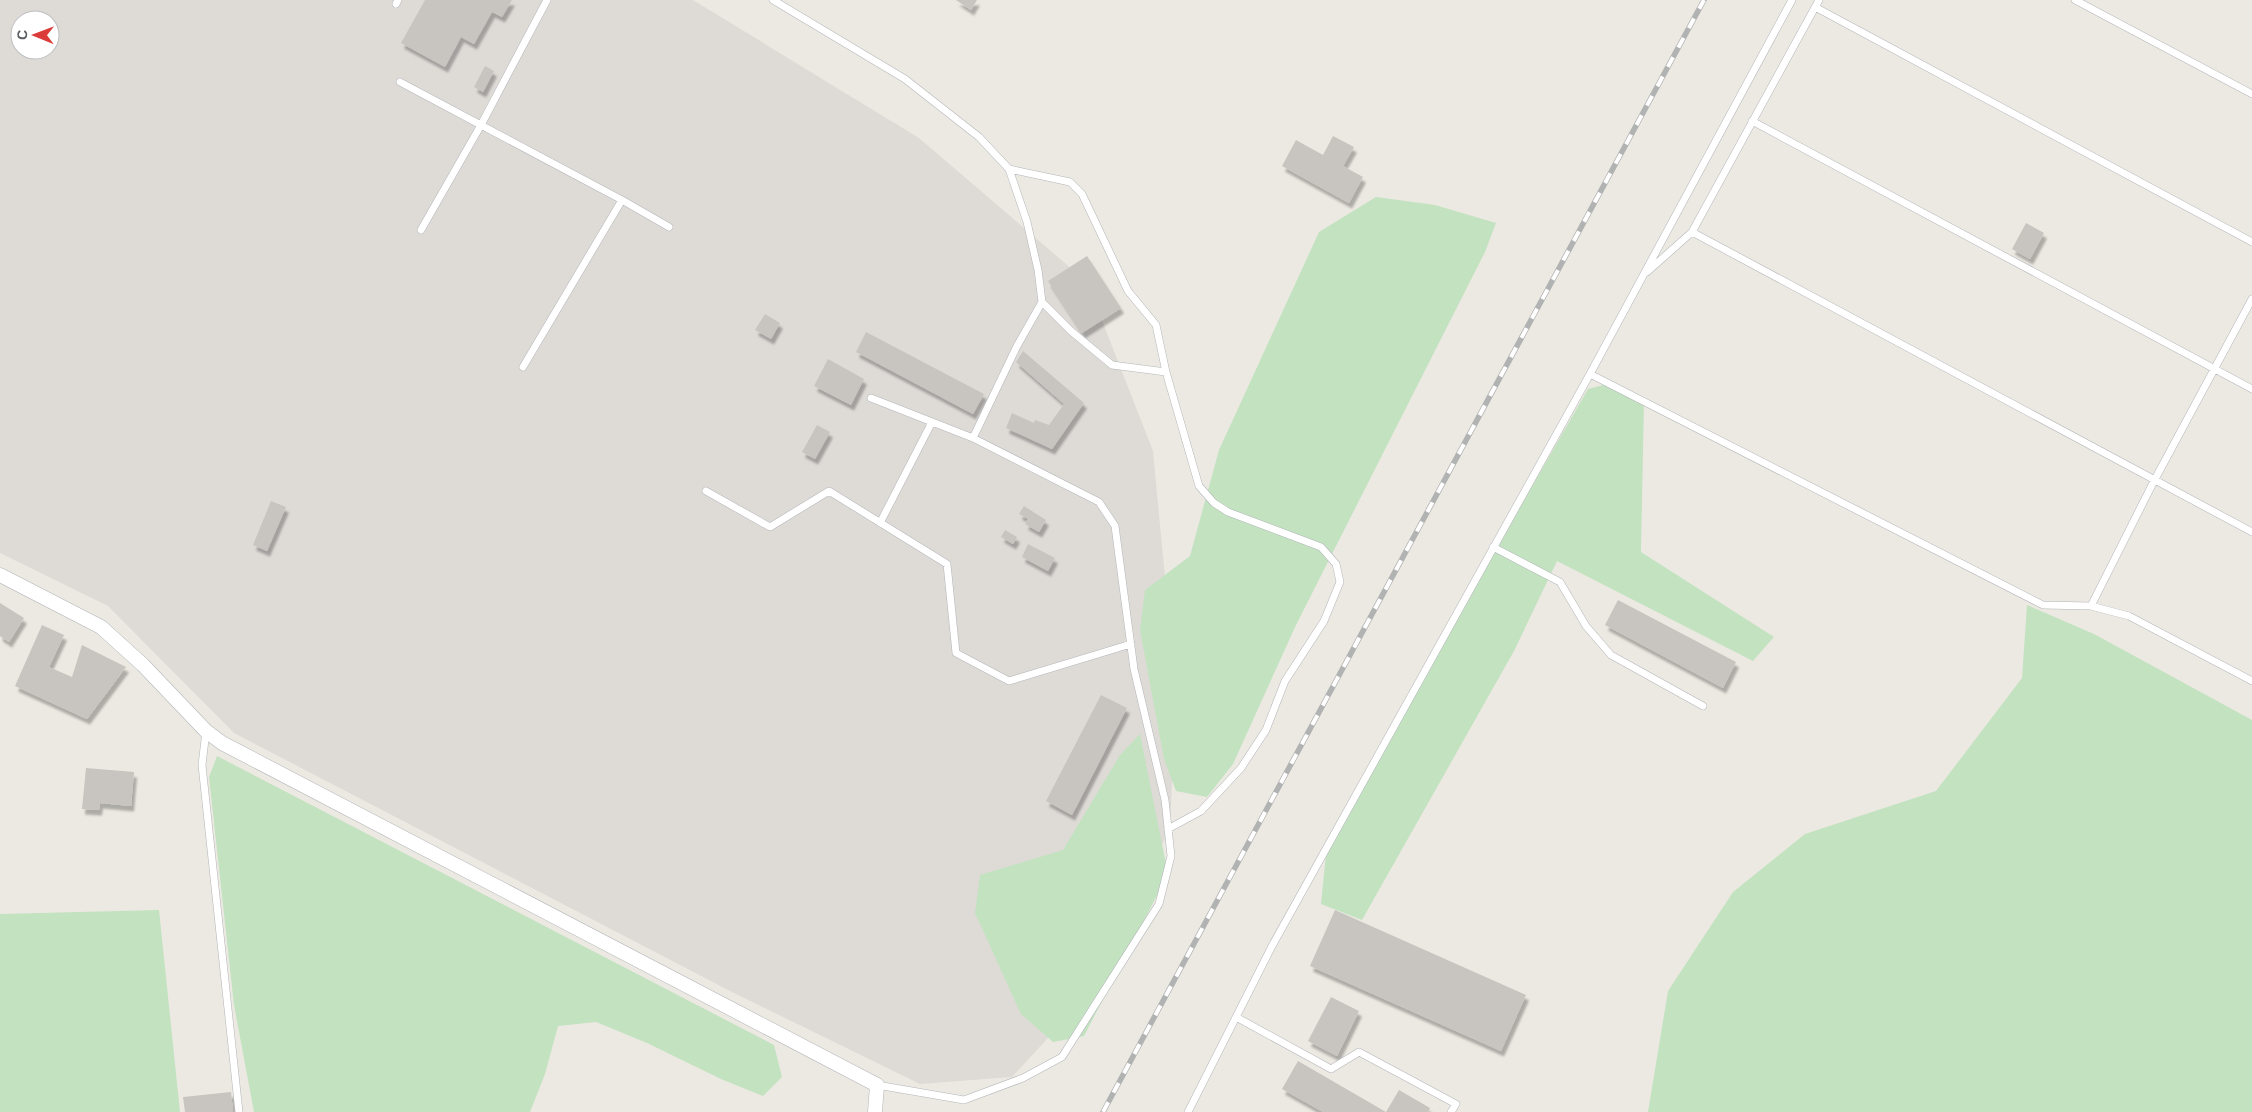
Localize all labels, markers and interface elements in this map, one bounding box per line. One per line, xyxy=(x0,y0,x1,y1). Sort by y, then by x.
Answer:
north arrow xyxy=(10,10,60,60)
text: С xyxy=(13,30,31,40)

